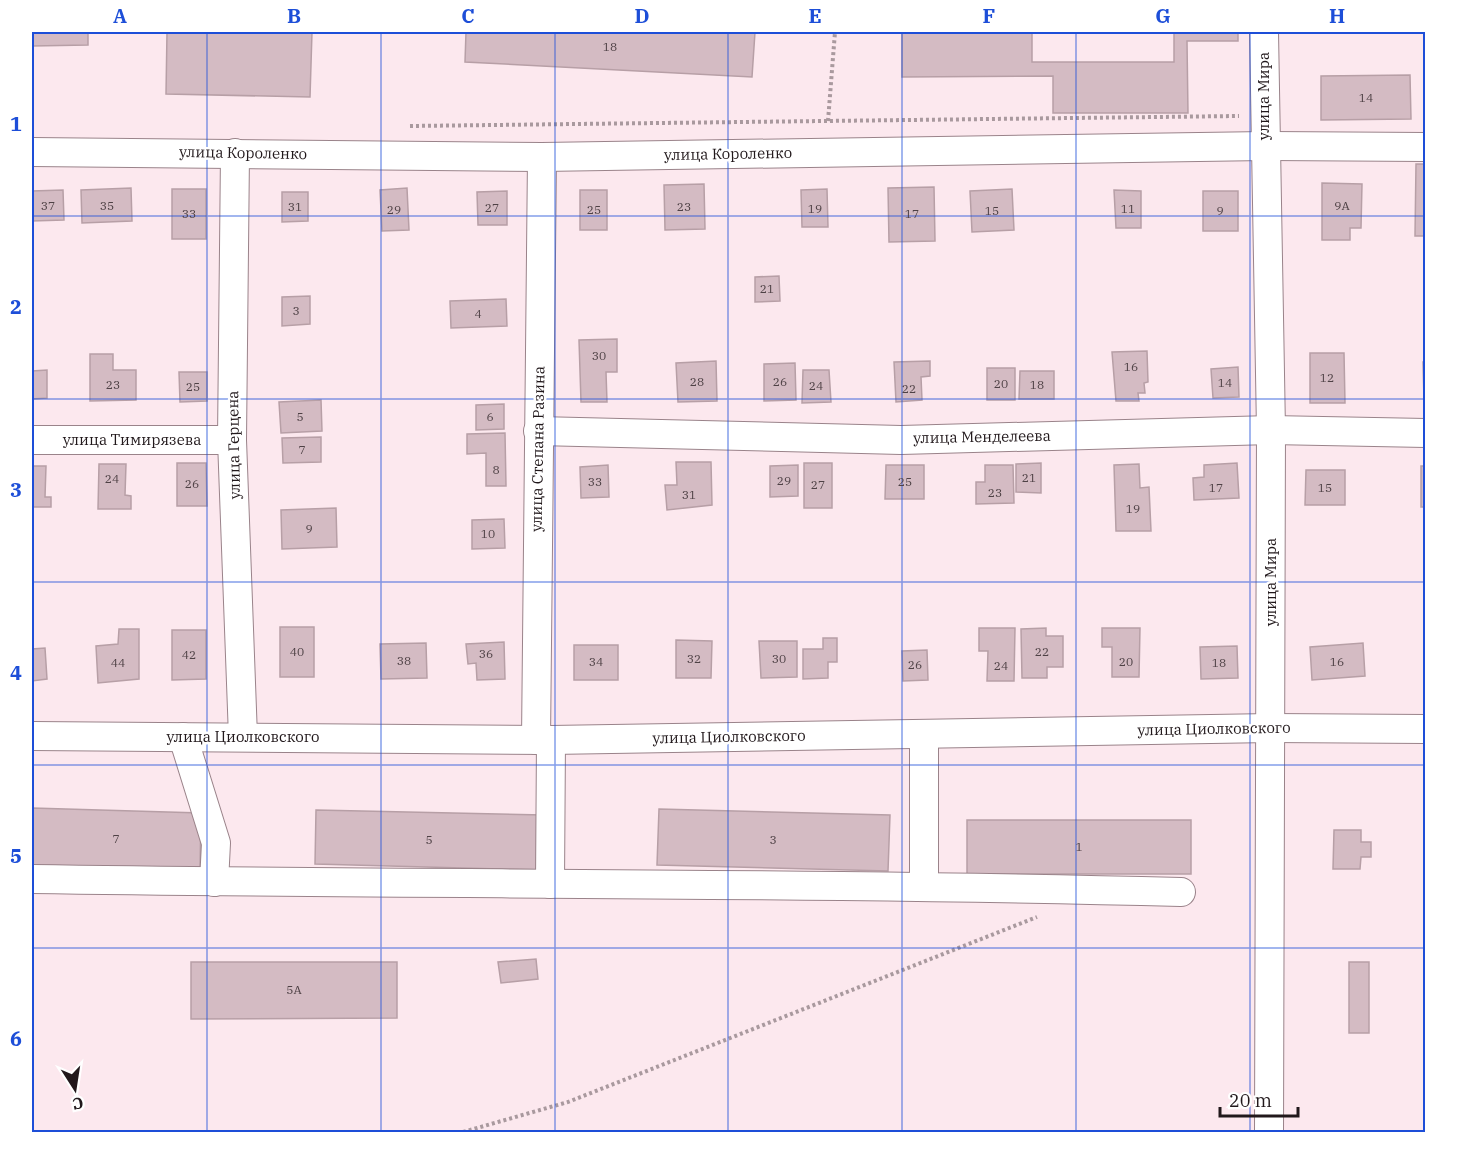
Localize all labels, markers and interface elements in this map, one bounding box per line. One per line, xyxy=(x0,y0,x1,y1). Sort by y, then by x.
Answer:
text: A xyxy=(113,2,127,29)
text: B xyxy=(287,2,301,29)
text: C xyxy=(461,2,475,29)
text: D xyxy=(634,2,650,29)
text: E xyxy=(808,2,822,29)
text: F xyxy=(983,2,995,29)
text: G xyxy=(1155,2,1171,29)
text: H xyxy=(1329,2,1345,29)
house number: 18 xyxy=(603,39,617,54)
street label: улица Мира xyxy=(1254,52,1273,140)
house number: 14 xyxy=(1359,90,1373,105)
text: 1 xyxy=(10,110,22,137)
street label: улица Короленко xyxy=(179,142,307,163)
street label: улица Короленко xyxy=(664,143,792,164)
house number: 37 xyxy=(41,198,55,213)
house number: 35 xyxy=(100,198,114,213)
house number: 9А xyxy=(1334,198,1350,213)
house number: 31 xyxy=(288,199,302,214)
house number: 23 xyxy=(677,199,691,214)
house number: 27 xyxy=(485,200,499,215)
house number: 19 xyxy=(808,201,822,216)
house number: 11 xyxy=(1121,201,1135,216)
house number: 29 xyxy=(387,202,401,217)
house number: 25 xyxy=(587,202,601,217)
house number: 15 xyxy=(985,203,999,218)
house number: 9 xyxy=(1216,203,1224,218)
house number: 33 xyxy=(182,206,196,221)
house number: 17 xyxy=(905,206,919,221)
house number: 21 xyxy=(760,281,774,296)
text: 2 xyxy=(10,293,22,320)
house number: 3 xyxy=(292,303,300,318)
house number: 4 xyxy=(474,306,482,321)
house number: 30 xyxy=(592,348,606,363)
house number: 16 xyxy=(1124,359,1138,374)
street label: улица Степана Разина xyxy=(527,366,548,532)
house number: 12 xyxy=(1320,370,1334,385)
house number: 28 xyxy=(690,374,704,389)
house number: 26 xyxy=(773,374,787,389)
house number: 14 xyxy=(1218,375,1232,390)
house number: 20 xyxy=(994,376,1008,391)
house number: 23 xyxy=(106,377,120,392)
house number: 18 xyxy=(1030,377,1044,392)
house number: 24 xyxy=(809,378,823,393)
house number: 25 xyxy=(186,379,200,394)
house number: 22 xyxy=(902,381,916,396)
street label: улица Герцена xyxy=(223,390,244,500)
house number: 5 xyxy=(296,409,304,424)
house number: 6 xyxy=(486,409,494,424)
street label: улица Менделеева xyxy=(913,426,1051,447)
street label: улица Тимирязева xyxy=(63,430,201,449)
house number: 7 xyxy=(298,442,306,457)
house number: 8 xyxy=(492,462,500,477)
house number: 21 xyxy=(1022,470,1036,485)
house number: 24 xyxy=(105,471,119,486)
house number: 29 xyxy=(777,473,791,488)
house number: 33 xyxy=(588,474,602,489)
house number: 25 xyxy=(898,474,912,489)
text: 3 xyxy=(10,476,22,503)
house number: 26 xyxy=(185,476,199,491)
house number: 27 xyxy=(811,477,825,492)
house number: 17 xyxy=(1209,480,1223,495)
house number: 15 xyxy=(1318,480,1332,495)
house number: 23 xyxy=(988,485,1002,500)
house number: 31 xyxy=(682,487,696,502)
house number: 19 xyxy=(1126,501,1140,516)
house number: 9 xyxy=(305,521,313,536)
house number: 10 xyxy=(481,526,495,541)
street label: улица Мира xyxy=(1261,538,1280,626)
house number: 40 xyxy=(290,644,304,659)
house number: 22 xyxy=(1035,644,1049,659)
house number: 36 xyxy=(479,646,493,661)
house number: 42 xyxy=(182,647,196,662)
house number: 32 xyxy=(687,651,701,666)
house number: 30 xyxy=(772,651,786,666)
house number: 38 xyxy=(397,653,411,668)
house number: 34 xyxy=(589,654,603,669)
house number: 20 xyxy=(1119,654,1133,669)
house number: 16 xyxy=(1330,654,1344,669)
house number: 44 xyxy=(111,655,125,670)
house number: 18 xyxy=(1212,655,1226,670)
house number: 26 xyxy=(908,657,922,672)
house number: 24 xyxy=(994,658,1008,673)
text: 4 xyxy=(10,659,22,686)
street label: улица Циолковского xyxy=(1137,718,1291,739)
street label: улица Циолковского xyxy=(652,726,806,747)
street label: улица Циолковского xyxy=(166,727,320,746)
house number: 7 xyxy=(112,831,120,846)
house number: 5 xyxy=(425,832,433,847)
house number: 3 xyxy=(769,832,777,847)
house number: 1 xyxy=(1075,839,1083,854)
text: 5 xyxy=(10,842,22,869)
house number: 5А xyxy=(286,982,302,997)
text: 6 xyxy=(10,1025,22,1052)
north arrow xyxy=(45,1059,105,1119)
scale bar xyxy=(1220,1080,1298,1118)
text: 20 m xyxy=(1229,1089,1272,1112)
text: С xyxy=(71,1093,85,1115)

